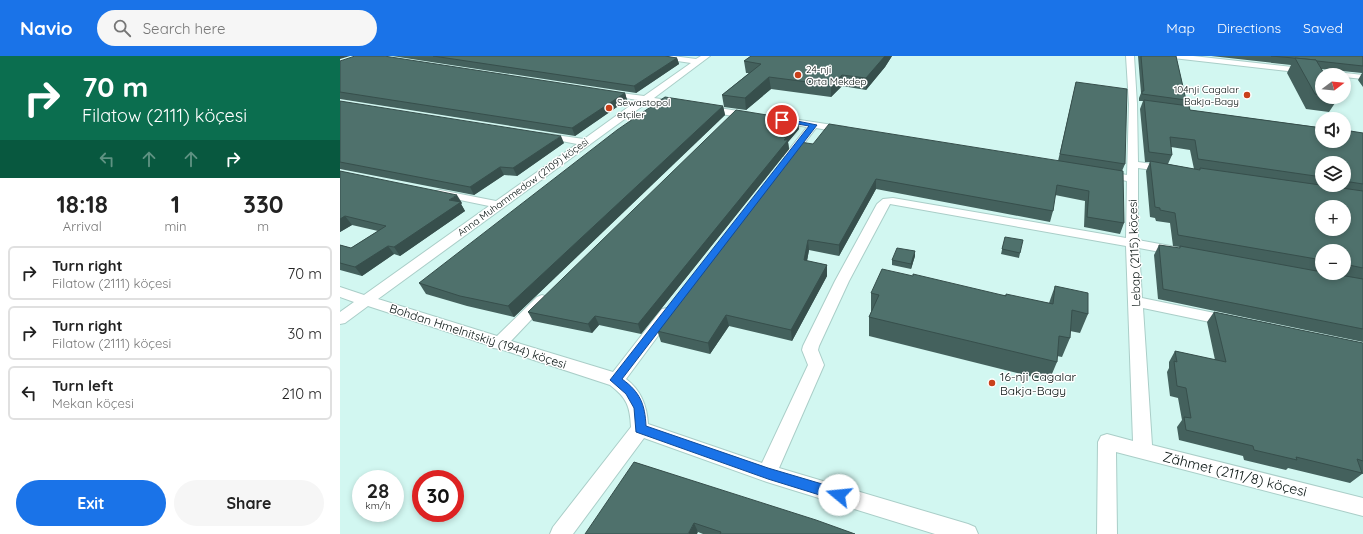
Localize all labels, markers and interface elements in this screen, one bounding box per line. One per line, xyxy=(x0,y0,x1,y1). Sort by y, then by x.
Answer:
search box xyxy=(97,10,377,46)
text: Navio xyxy=(20,16,73,40)
icon: search xyxy=(111,17,133,39)
text: Search here xyxy=(143,19,226,38)
text: Map xyxy=(1166,19,1195,37)
text: Directions xyxy=(1217,19,1281,37)
text: Saved xyxy=(1303,19,1343,37)
place label: 24-nji Orta Mekdep xyxy=(806,63,867,88)
north arrow xyxy=(1315,68,1351,104)
map controls xyxy=(1315,68,1351,280)
text: 70 m xyxy=(82,69,148,104)
marker: 24-nji Orta Mekdep xyxy=(793,70,803,80)
icon: right xyxy=(16,72,68,124)
place label: 104nji Cagalar Bakja-Bagy xyxy=(1174,83,1239,108)
marker: 104nji Cagalar Bakja-Bagy xyxy=(1242,90,1252,100)
place label: Sewastopol etçiler xyxy=(617,96,670,121)
marker: Sewastopol etçiler xyxy=(604,103,614,113)
pin xyxy=(765,103,799,137)
text: Filatow (2111) köçesi xyxy=(82,104,247,127)
icon: arrive xyxy=(771,109,793,131)
button: sound xyxy=(1315,112,1351,148)
street label: Anna Muhammedow (2109) köçesi xyxy=(455,135,591,239)
icon: left xyxy=(96,148,118,170)
icon: ahead xyxy=(138,148,160,170)
icon: ahead xyxy=(180,148,202,170)
icon: right xyxy=(222,148,244,170)
button: layers xyxy=(1315,156,1351,192)
text: 18:18 xyxy=(56,189,108,219)
text: 1 xyxy=(171,189,180,219)
text: 330 xyxy=(243,189,284,219)
street label: Lebap (2115) köçesi xyxy=(1125,199,1143,307)
button: + xyxy=(1315,200,1351,236)
text: Arrival xyxy=(63,218,102,234)
text: min xyxy=(164,218,187,234)
text: m xyxy=(257,218,269,234)
button: − xyxy=(1315,244,1351,280)
text: Turn right xyxy=(52,256,123,275)
icon: right xyxy=(18,262,40,284)
text: 70 m xyxy=(288,264,322,283)
text: Filatow (2111) köçesi xyxy=(52,275,171,291)
street label: Bohdan Hmelnitskiý (1944) köçesi xyxy=(388,300,568,372)
text: Turn right xyxy=(52,316,123,335)
icon: right xyxy=(18,322,40,344)
text: 30 m xyxy=(287,324,322,343)
text: Filatow (2111) köçesi xyxy=(52,335,171,351)
place label: 16-nji Cagalar Bakja-Bagy xyxy=(1000,369,1076,398)
text: Turn left xyxy=(52,376,114,395)
marker: 16-nji Cagalar Bakja-Bagy xyxy=(987,378,997,388)
icon: left xyxy=(18,382,40,404)
text: 210 m xyxy=(281,384,322,403)
text: Mekan köçesi xyxy=(52,395,134,411)
street label: Zähmet (2111/8) köçesi xyxy=(1161,447,1309,501)
speed limit sign: 30 xyxy=(412,470,464,522)
position arrow xyxy=(818,474,860,516)
text: 28 xyxy=(367,478,389,503)
button: Exit xyxy=(16,480,166,526)
button: Share xyxy=(174,480,324,526)
text: km/h xyxy=(365,499,391,512)

